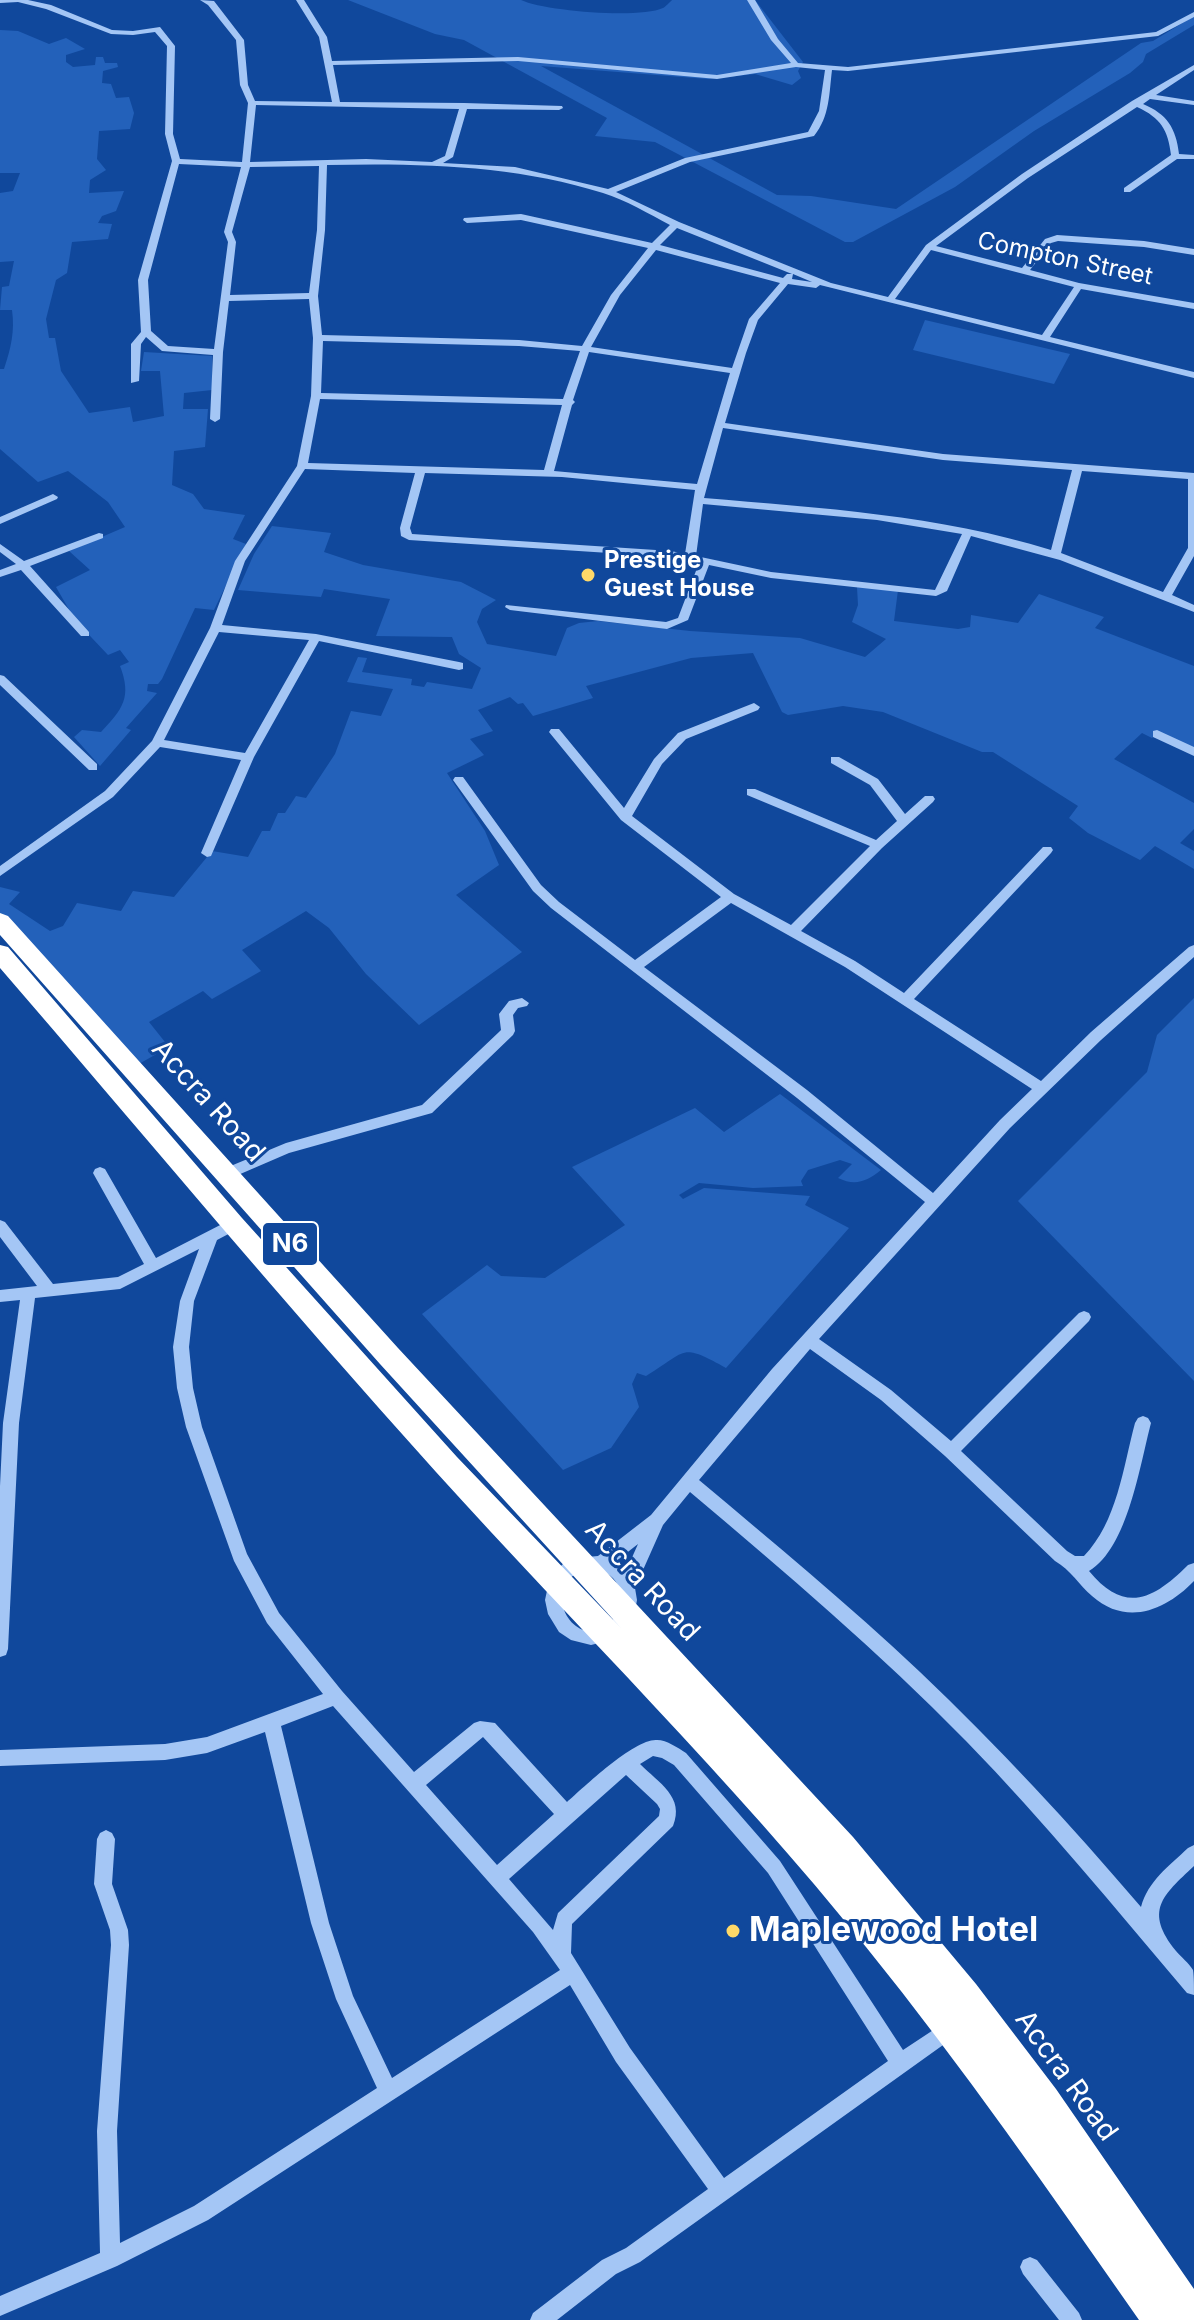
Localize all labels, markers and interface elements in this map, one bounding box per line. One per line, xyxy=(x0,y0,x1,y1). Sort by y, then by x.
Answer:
street label: Compton Street xyxy=(975,226,1155,292)
place label: Prestige Guest House xyxy=(604,547,754,603)
marker: Prestige Guest House xyxy=(579,566,597,584)
street label: Accra Road xyxy=(144,1033,272,1169)
road number: N6 xyxy=(262,1222,318,1266)
street label: Accra Road xyxy=(578,1514,706,1648)
place label: Maplewood Hotel xyxy=(749,1911,1038,1951)
marker: Maplewood Hotel xyxy=(724,1922,742,1940)
street label: Accra Road xyxy=(1007,2004,1125,2148)

